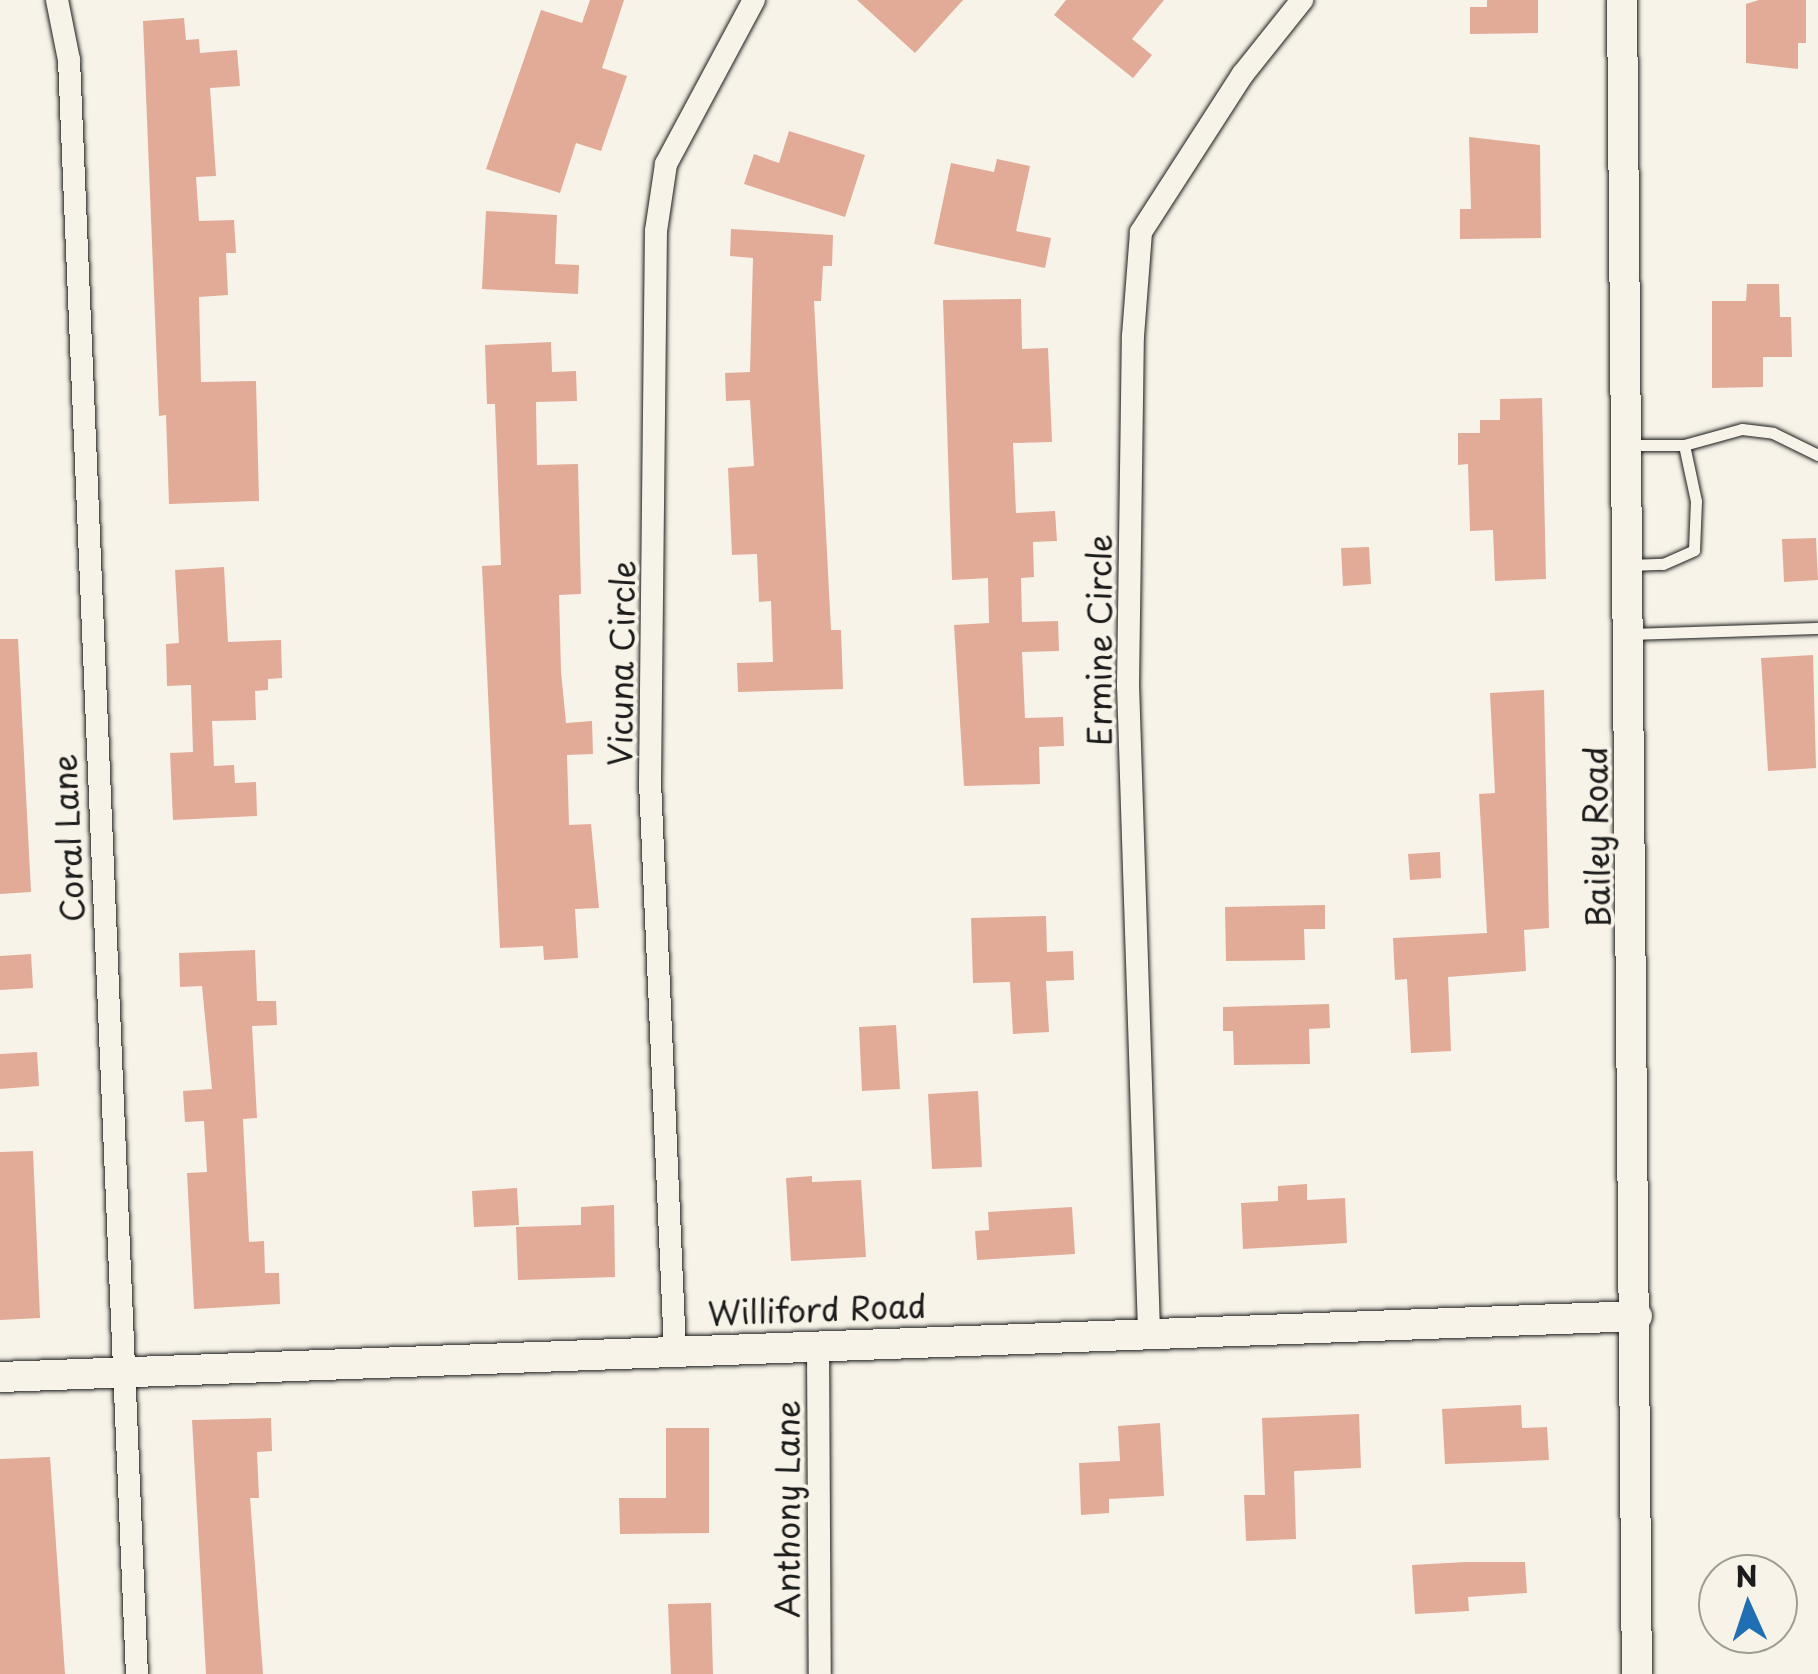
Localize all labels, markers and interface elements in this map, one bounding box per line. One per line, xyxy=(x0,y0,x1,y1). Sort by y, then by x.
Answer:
street label: Ermine Circle xyxy=(1080,534,1118,746)
street label: Vicuna Circle xyxy=(600,560,642,766)
street label: Bailey Road xyxy=(1575,745,1617,929)
street label: Coral Lane xyxy=(44,752,92,924)
street label: Williford Road xyxy=(707,1286,927,1332)
street label: Anthony Lane xyxy=(768,1400,806,1618)
text: N xyxy=(1734,1553,1759,1598)
north arrow xyxy=(1698,1554,1798,1654)

